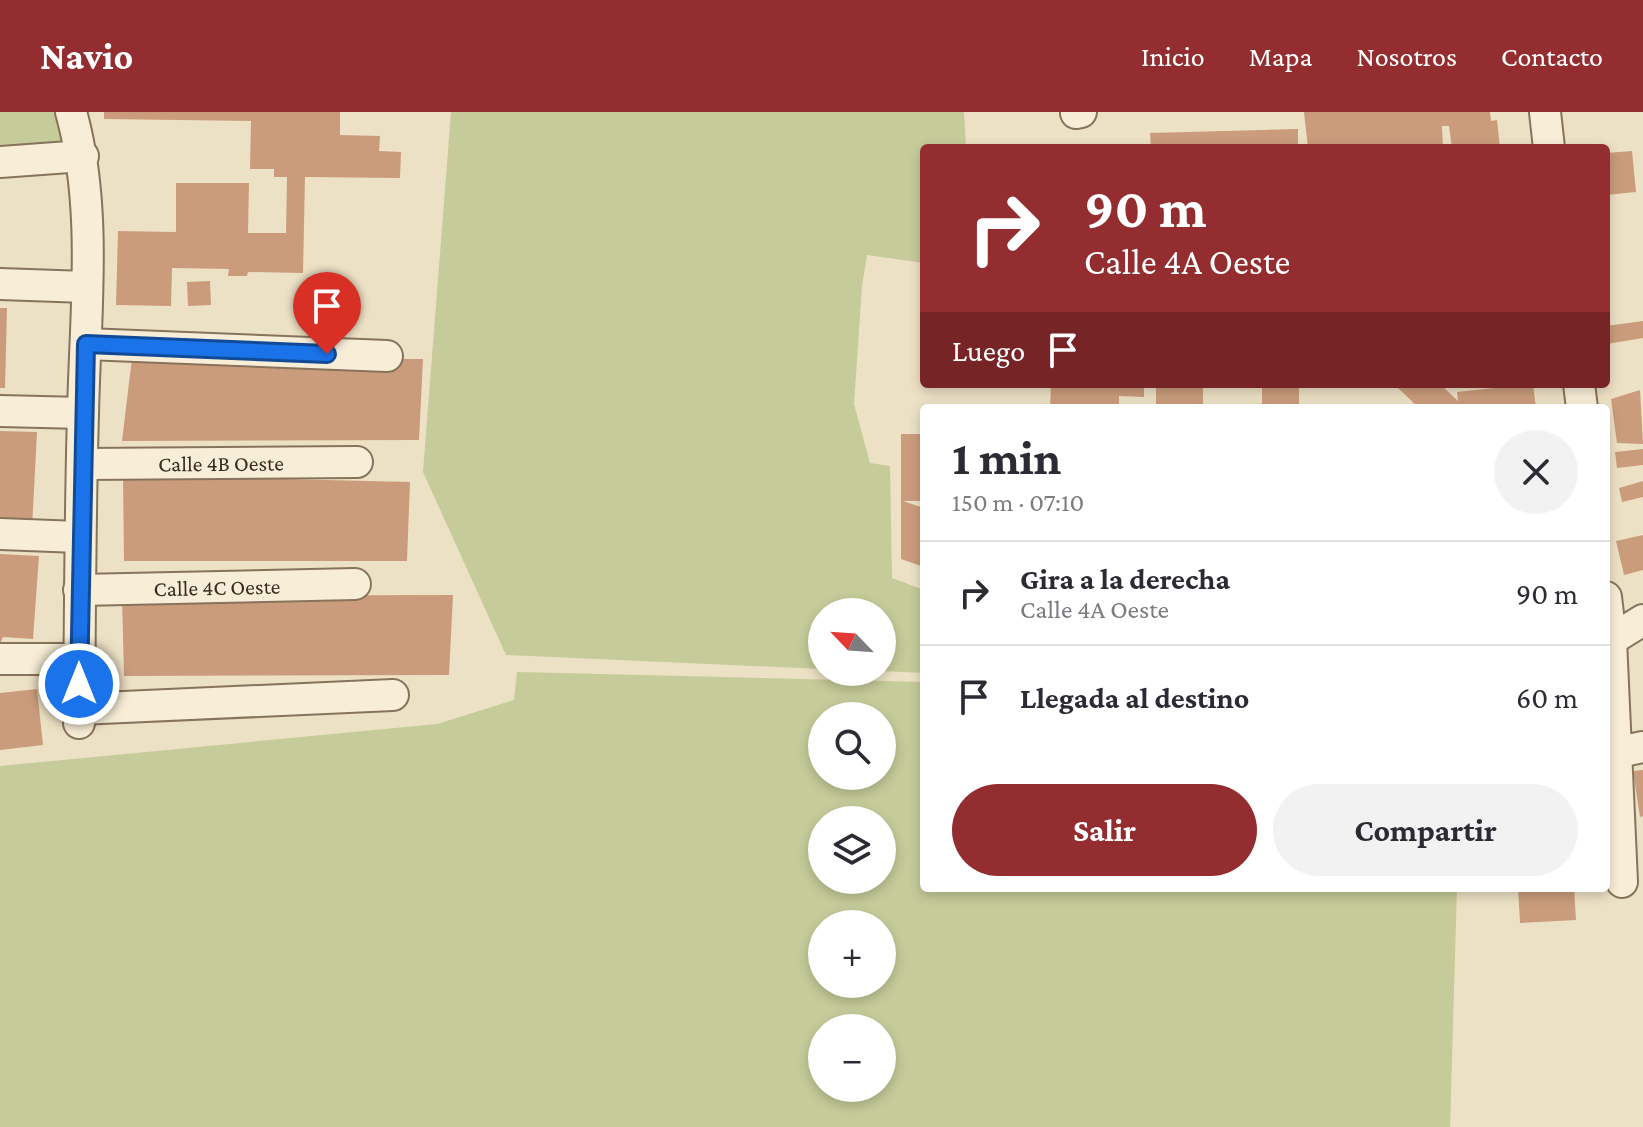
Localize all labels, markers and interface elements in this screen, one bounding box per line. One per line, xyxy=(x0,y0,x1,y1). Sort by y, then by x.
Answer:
text: Navio xyxy=(40,35,133,77)
text: Inicio xyxy=(1141,41,1205,72)
text: Mapa xyxy=(1249,41,1312,72)
text: Nosotros xyxy=(1356,41,1457,72)
text: Contacto xyxy=(1501,41,1603,72)
icon: right xyxy=(952,176,1056,280)
text: 90 m xyxy=(1084,177,1207,239)
text: Calle 4A Oeste xyxy=(1084,242,1290,282)
pin xyxy=(293,272,361,354)
icon: arrive xyxy=(305,284,349,328)
icon: arrive xyxy=(1041,328,1085,372)
text: Luego xyxy=(952,334,1025,367)
button: close xyxy=(1494,430,1578,514)
text: 1 min xyxy=(952,431,1061,484)
street label: Calle 4B Oeste xyxy=(158,450,284,476)
text: 150 m · 07:10 xyxy=(952,488,1084,517)
text: Gira a la derecha xyxy=(1020,562,1230,595)
icon: right xyxy=(952,571,996,615)
street label: Calle 4C Oeste xyxy=(153,573,281,601)
text: 90 m xyxy=(1516,577,1578,610)
text: Calle 4A Oeste xyxy=(1020,595,1169,624)
north arrow xyxy=(808,598,896,686)
map controls xyxy=(808,598,896,1102)
position arrow xyxy=(37,642,121,726)
icon: arrive xyxy=(952,675,996,719)
text: Llegada al destino xyxy=(1020,681,1249,714)
text: 60 m xyxy=(1516,681,1578,714)
button: search xyxy=(808,702,896,790)
button: Salir xyxy=(952,784,1257,876)
button: Compartir xyxy=(1273,784,1578,876)
button: layers xyxy=(808,806,896,894)
button: + xyxy=(808,910,896,998)
button: − xyxy=(808,1014,896,1102)

